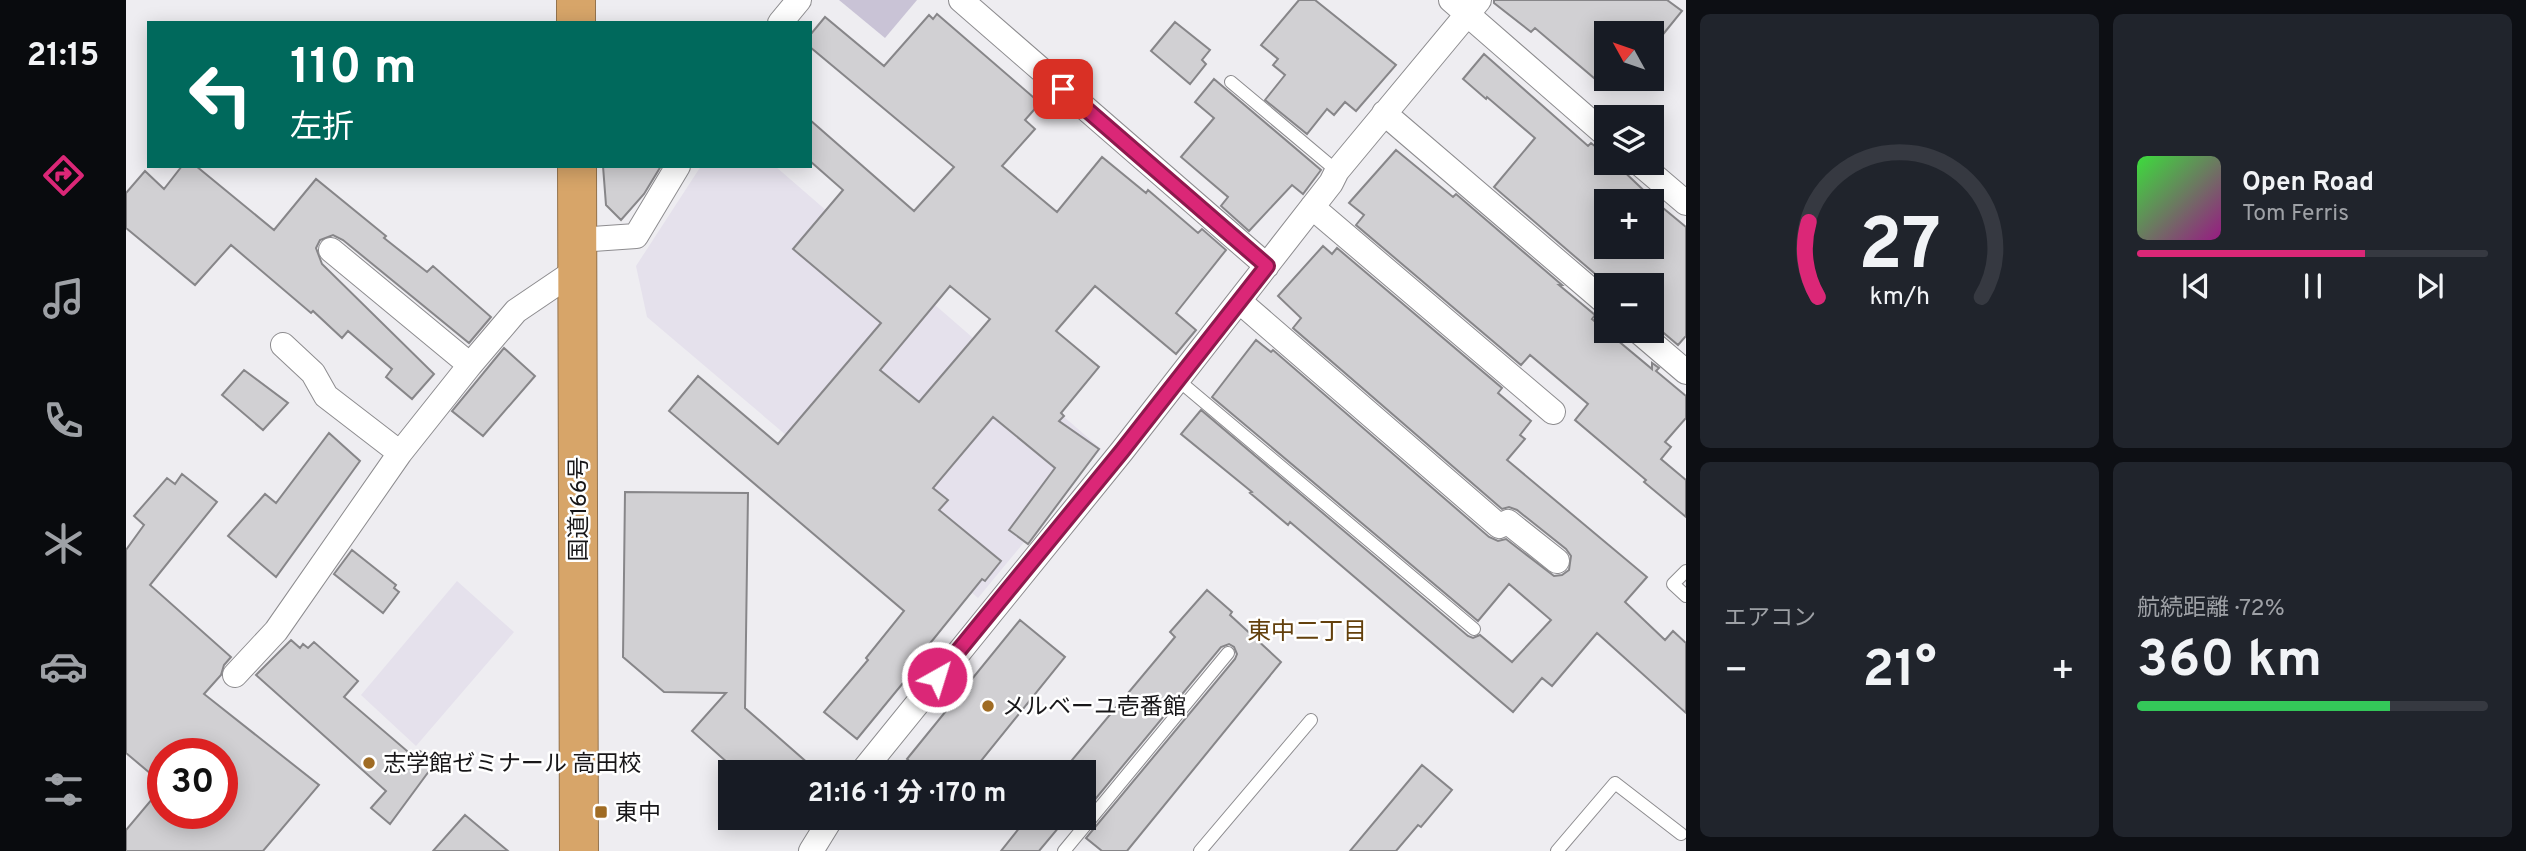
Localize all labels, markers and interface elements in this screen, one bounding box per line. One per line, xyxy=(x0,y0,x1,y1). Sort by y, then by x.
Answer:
north arrow xyxy=(1594,21,1664,91)
map controls xyxy=(1594,21,1664,343)
text: 21:15 xyxy=(27,37,99,77)
text: 110 m xyxy=(290,39,417,101)
icon: left xyxy=(175,49,266,140)
pin xyxy=(1033,59,1093,119)
icon: arrive xyxy=(1044,70,1082,108)
button: layers xyxy=(1594,105,1664,175)
text: 左折 xyxy=(290,109,354,149)
icon: directions xyxy=(39,151,88,200)
text: Open Road xyxy=(2242,167,2374,200)
button: + xyxy=(1594,189,1664,259)
text: Tom Ferris xyxy=(2242,200,2349,229)
text: 27 xyxy=(1858,203,1941,295)
icon: previous xyxy=(2177,267,2215,305)
icon: pause xyxy=(2294,267,2332,305)
icon: next xyxy=(2411,267,2449,305)
button: − xyxy=(1594,273,1664,343)
icon: music xyxy=(39,274,88,323)
text: km/h xyxy=(1869,282,1930,314)
icon: phone xyxy=(39,396,88,445)
street label: 国道166号 xyxy=(566,456,595,562)
icon: climate xyxy=(39,519,88,568)
text: 航続距離 · 72% xyxy=(2137,595,2285,624)
text: エアコン xyxy=(1724,605,1816,634)
district label: 東中二丁目 xyxy=(1247,618,1367,648)
text: 360 km xyxy=(2137,629,2322,695)
text: 21° xyxy=(1862,639,1937,705)
position arrow xyxy=(900,640,974,714)
icon: car xyxy=(39,642,88,691)
text: − xyxy=(1724,648,1749,697)
text: + xyxy=(2050,648,2075,697)
place label: メルベーユ壱番館 xyxy=(1002,694,1186,723)
marker: メルベーユ壱番館 xyxy=(980,698,996,714)
speed limit sign: 30 xyxy=(147,738,238,829)
place label: 志学館ゼミナール 高田校 xyxy=(383,751,641,780)
marker: 志学館ゼミナール 高田校 xyxy=(361,755,377,771)
icon: filters xyxy=(39,765,88,814)
text: 21:16 · 1 分 · 170 m xyxy=(808,778,1006,811)
place label: 東中 xyxy=(615,800,661,829)
marker: 東中 xyxy=(593,804,609,820)

